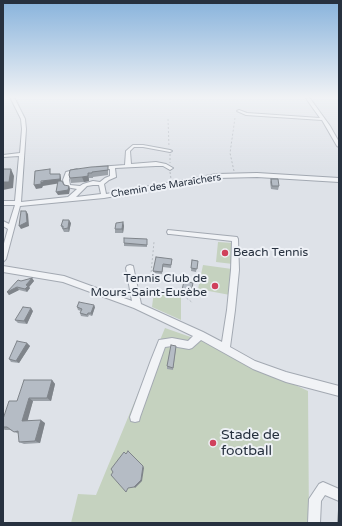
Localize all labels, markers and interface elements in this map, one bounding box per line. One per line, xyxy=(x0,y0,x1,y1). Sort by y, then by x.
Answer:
street label: Chemin des Maraîchers xyxy=(110,171,222,201)
place label: Beach Tennis xyxy=(233,246,308,260)
marker: Beach Tennis xyxy=(220,248,230,258)
place label: Tennis Club de Mours-Saint-Eusèbe xyxy=(90,272,207,300)
marker: Tennis Club de Mours-Saint-Eusèbe xyxy=(210,281,220,291)
place label: Stade de football xyxy=(221,427,280,460)
marker: Stade de football xyxy=(208,438,218,448)

